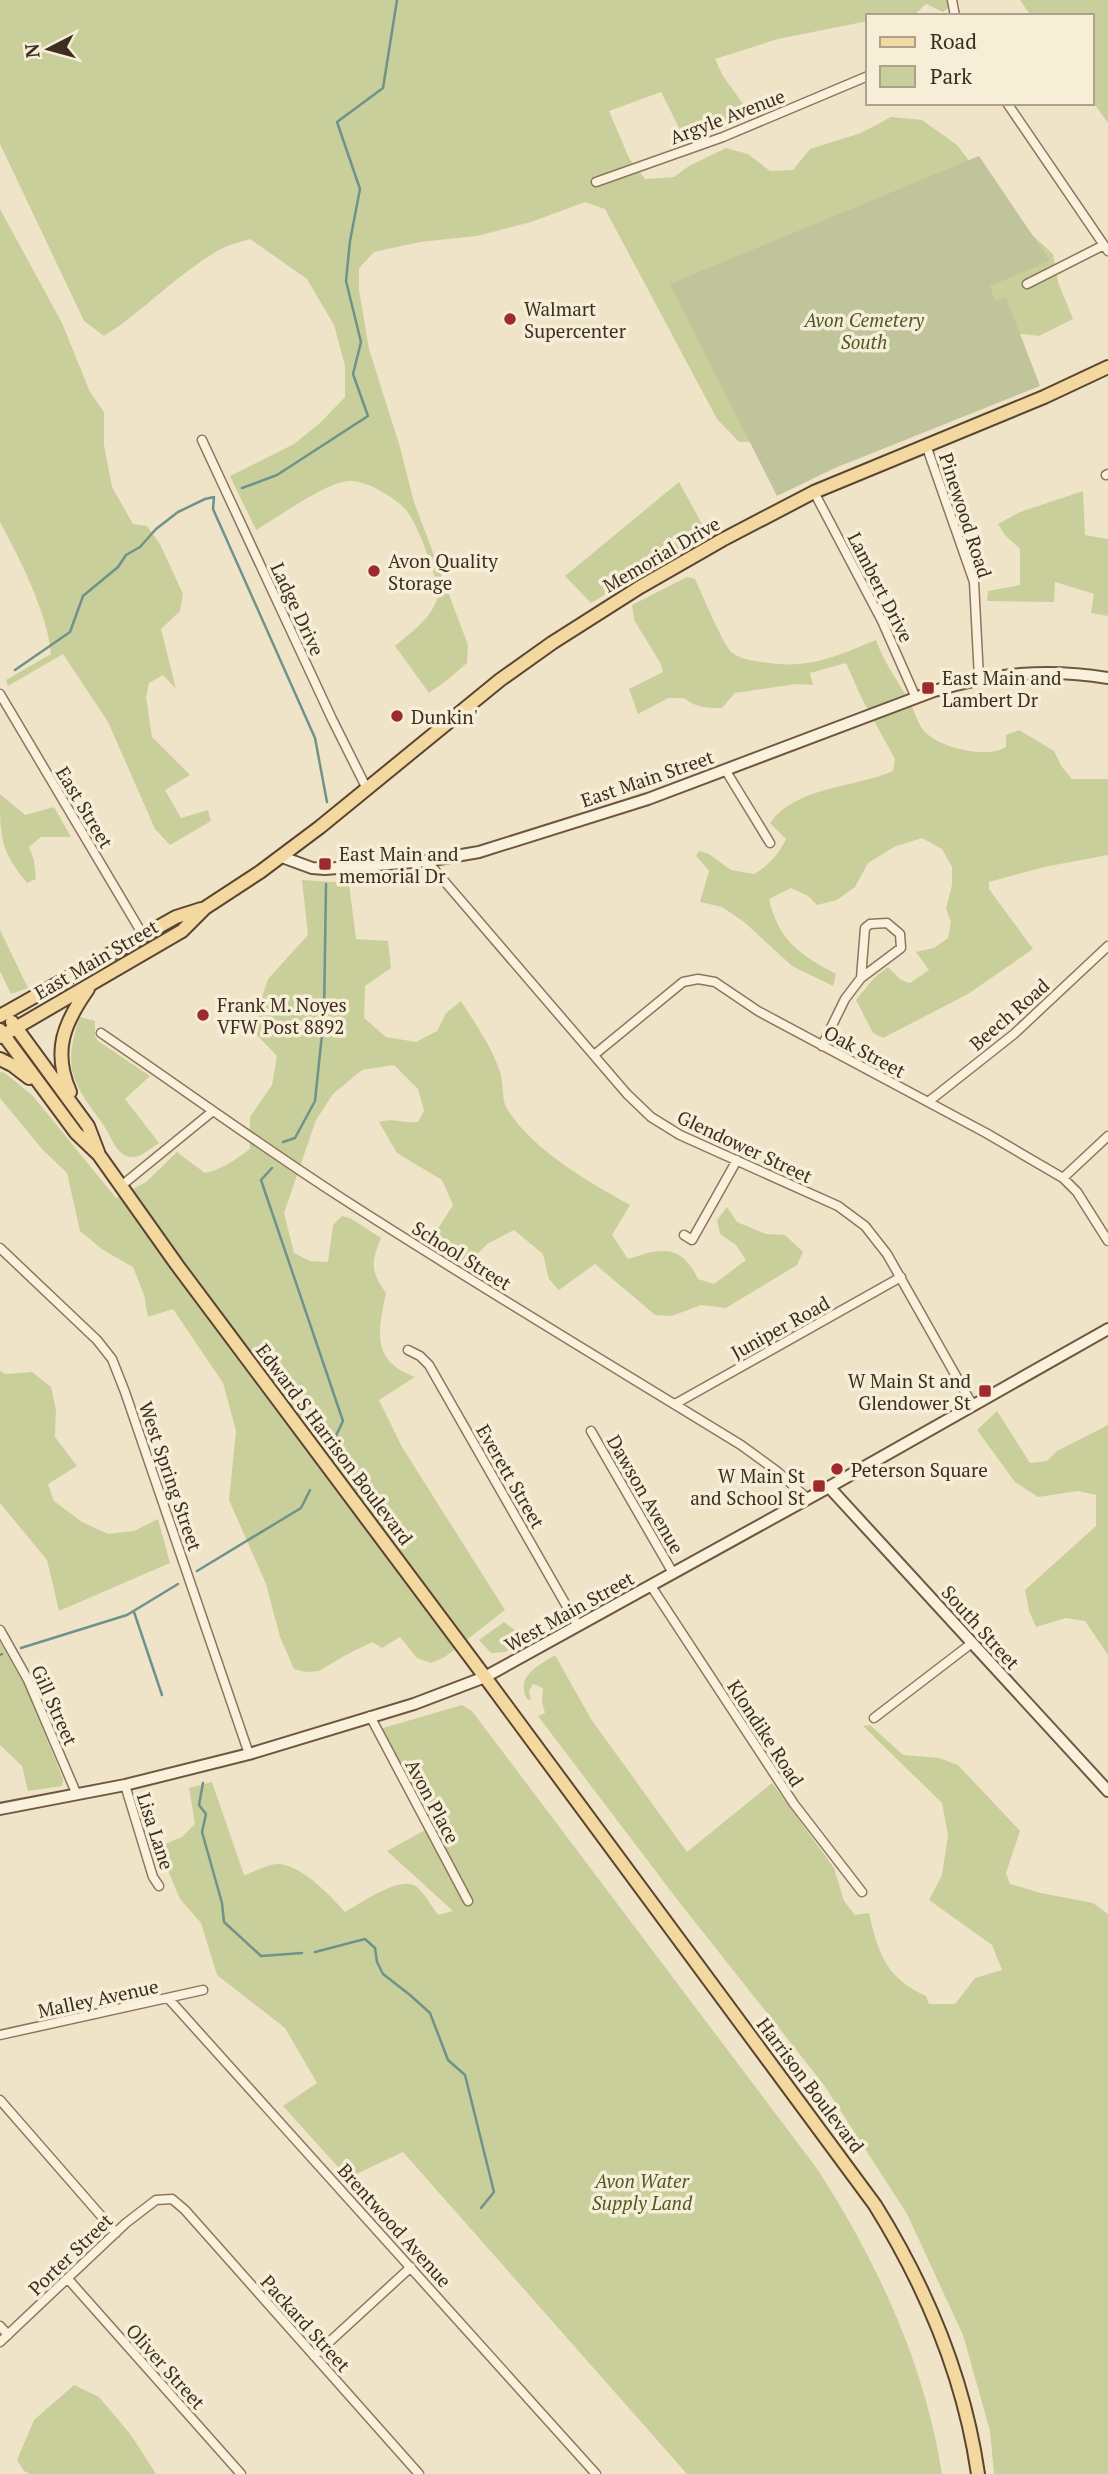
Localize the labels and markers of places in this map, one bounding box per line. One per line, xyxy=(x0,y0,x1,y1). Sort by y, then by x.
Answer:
place label: Walmart Supercenter xyxy=(524,296,627,343)
marker: Walmart Supercenter xyxy=(502,311,518,327)
place label: Avon Quality Storage xyxy=(388,548,498,595)
marker: Avon Quality Storage xyxy=(366,563,382,579)
place label: East Main and Lambert Dr xyxy=(942,665,1062,712)
marker: East Main and Lambert Dr xyxy=(920,680,936,696)
place label: Dunkin' xyxy=(411,704,478,729)
marker: Dunkin' xyxy=(389,708,405,724)
place label: East Main and memorial Dr xyxy=(339,841,459,888)
marker: East Main and memorial Dr xyxy=(317,856,333,872)
place label: Frank M. Noyes VFW Post 8892 xyxy=(217,992,347,1039)
marker: Frank M. Noyes VFW Post 8892 xyxy=(195,1007,211,1023)
place label: W Main St and Glendower St xyxy=(848,1368,971,1415)
marker: W Main St and Glendower St xyxy=(977,1383,993,1399)
place label: Peterson Square xyxy=(851,1457,988,1482)
marker: Peterson Square xyxy=(829,1461,845,1477)
place label: W Main St and School St xyxy=(690,1463,805,1510)
marker: W Main St and School St xyxy=(811,1478,827,1494)

